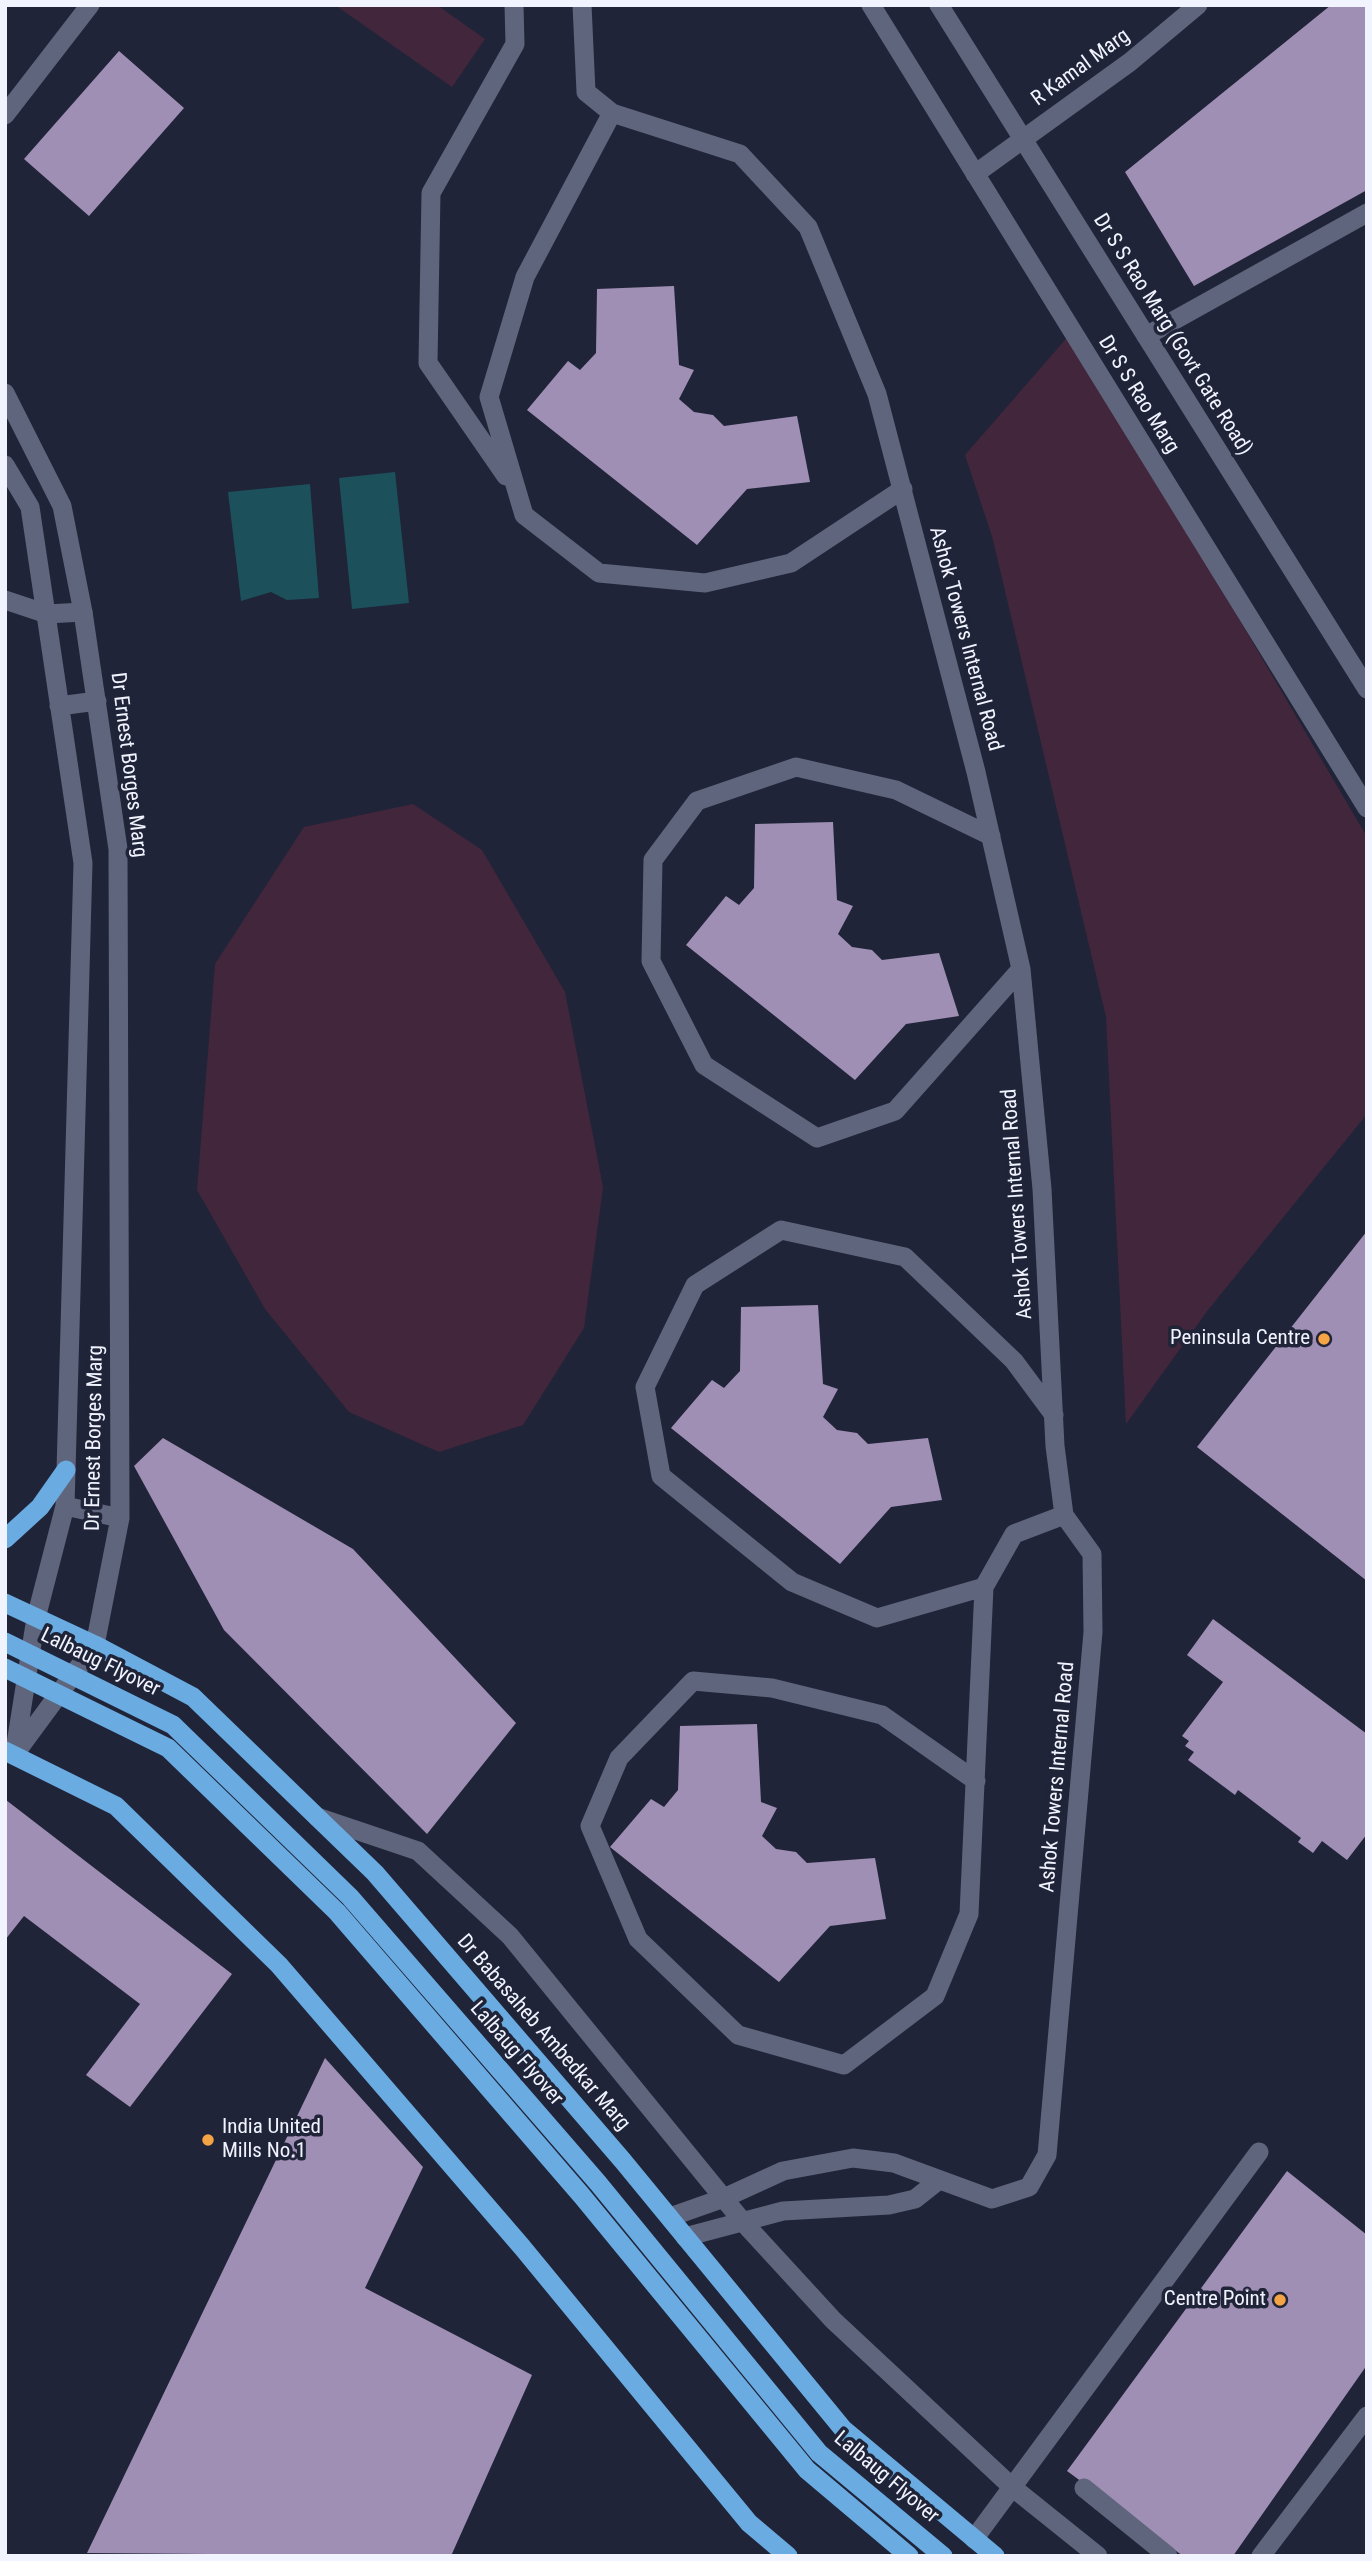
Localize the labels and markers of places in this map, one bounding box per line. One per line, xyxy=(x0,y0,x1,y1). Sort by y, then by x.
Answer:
place label: Peninsula Centre xyxy=(1170,1326,1310,1352)
marker: Peninsula Centre xyxy=(1316,1331,1332,1347)
place label: India United Mills No.1 xyxy=(222,2115,321,2165)
marker: India United Mills No.1 xyxy=(200,2132,216,2148)
place label: Centre Point xyxy=(1164,2287,1266,2313)
marker: Centre Point xyxy=(1272,2292,1288,2308)

